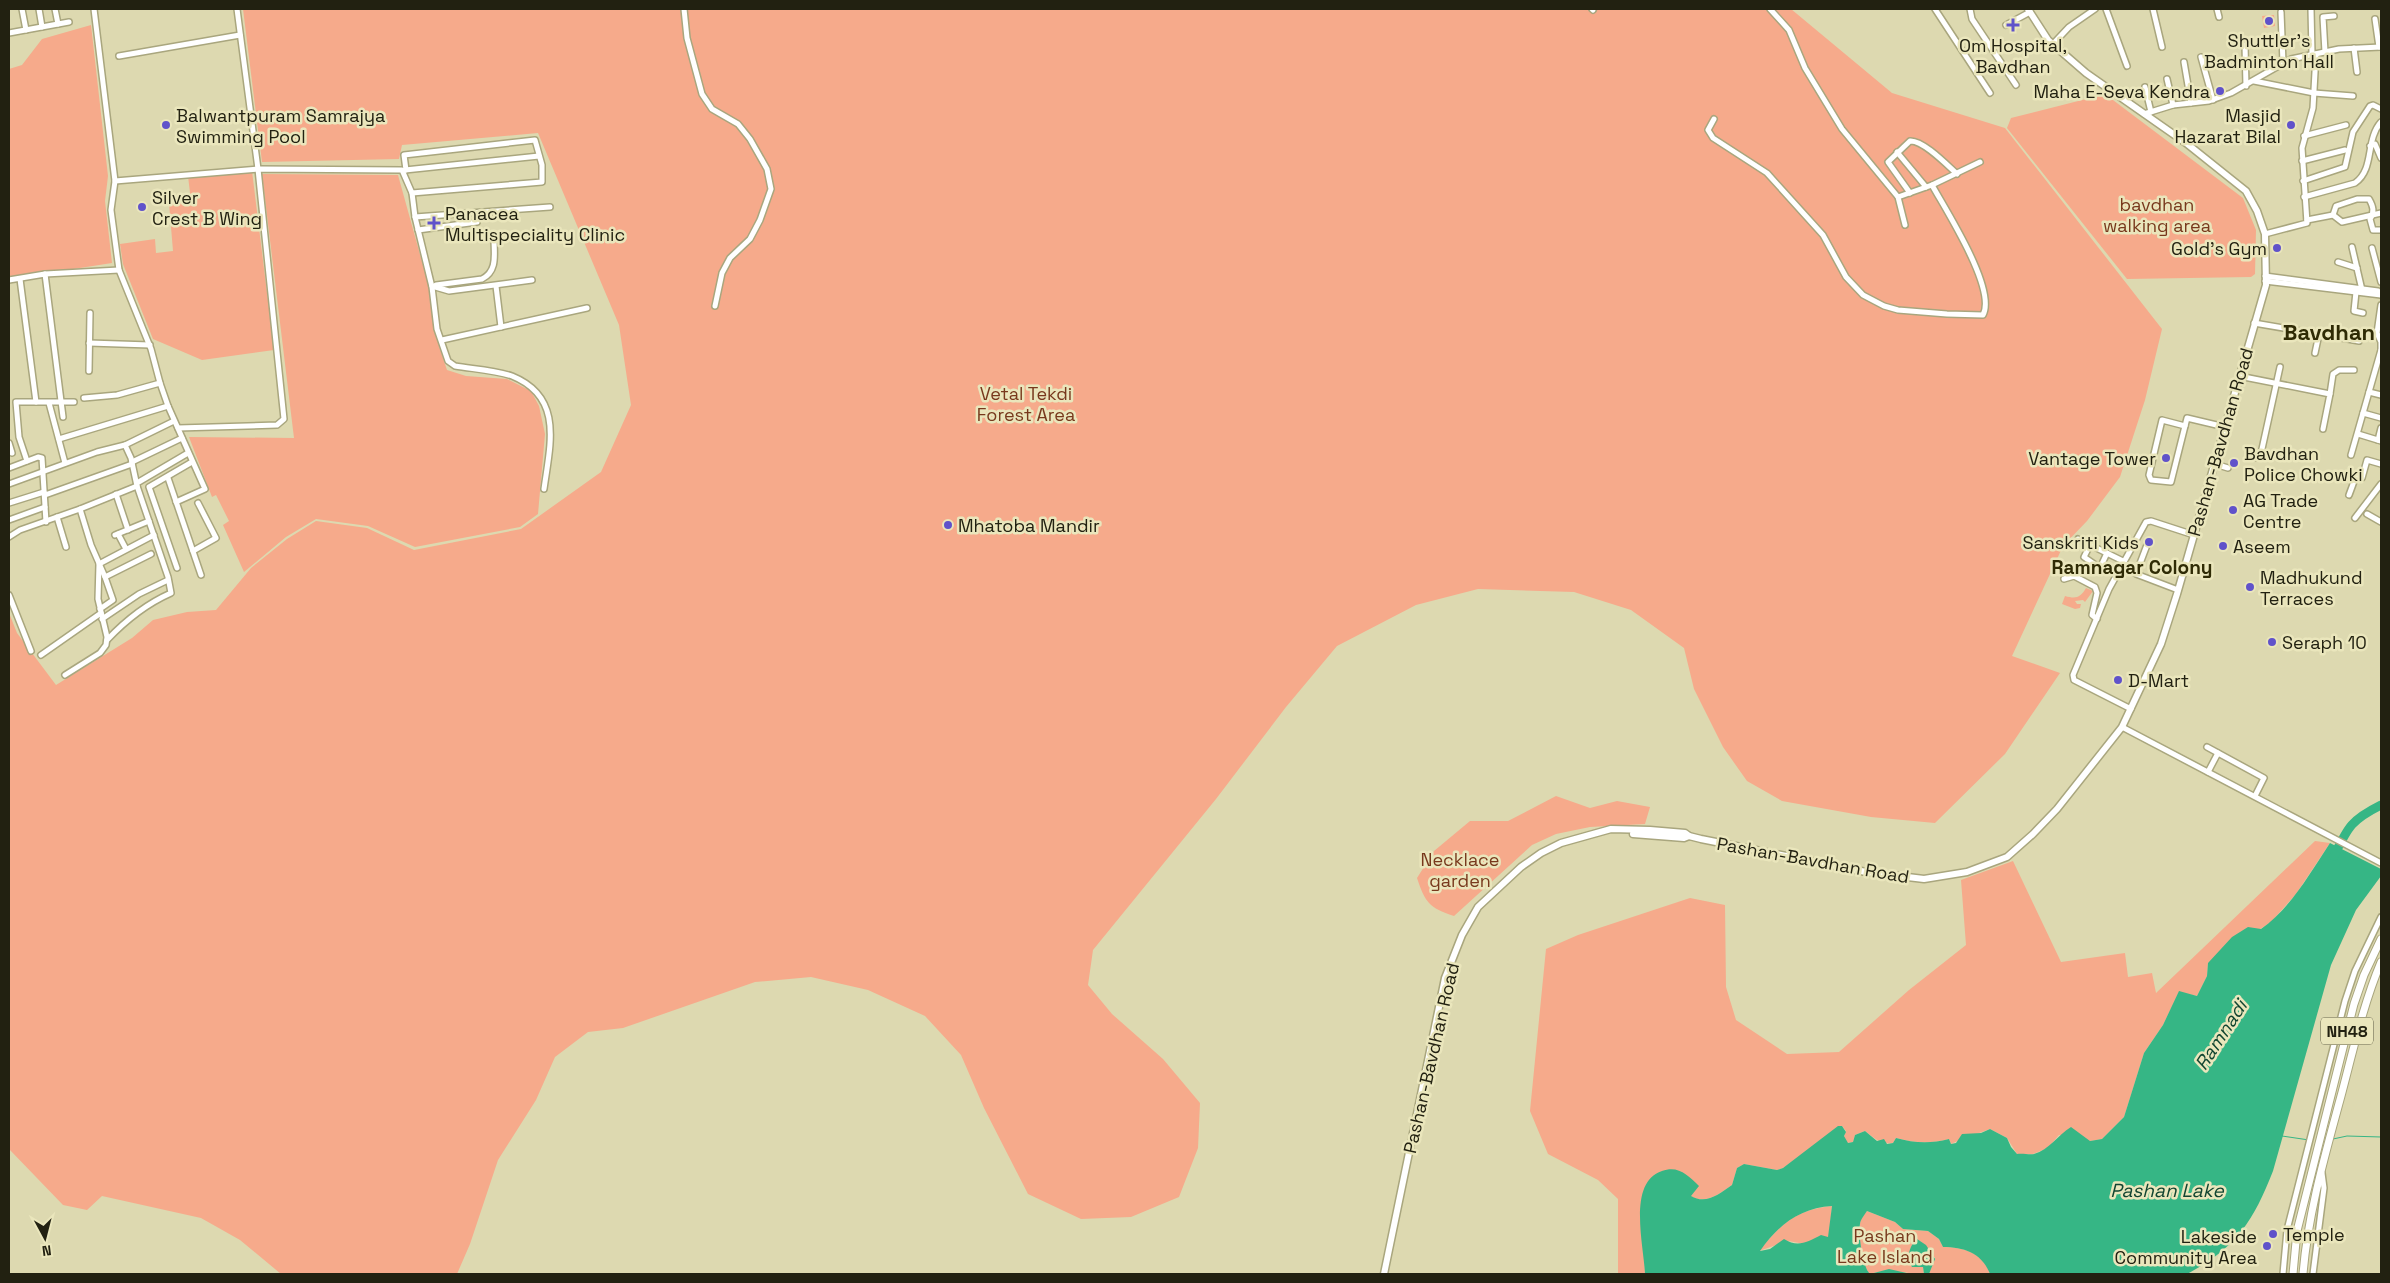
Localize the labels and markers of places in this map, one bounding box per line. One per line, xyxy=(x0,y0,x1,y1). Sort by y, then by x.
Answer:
marker: Shuttler's Badminton Hall xyxy=(2263,15,2275,27)
marker: Om Hospital, Bavdhan xyxy=(2006,18,2020,32)
place label: Shuttler's Badminton Hall xyxy=(2204,29,2334,73)
place label: Om Hospital, Bavdhan xyxy=(1959,34,2067,78)
place label: Maha E-Seva Kendra xyxy=(2033,80,2210,103)
marker: Maha E-Seva Kendra xyxy=(2214,85,2226,97)
place label: Balwantpuram Samrajya Swimming Pool xyxy=(176,104,385,148)
place label: Masjid Hazarat Bilal xyxy=(2175,104,2281,148)
marker: Balwantpuram Samrajya Swimming Pool xyxy=(160,119,172,131)
marker: Masjid Hazarat Bilal xyxy=(2285,119,2297,131)
place label: Silver Crest B Wing xyxy=(152,186,262,230)
marker: Silver Crest B Wing xyxy=(136,201,148,213)
place label: Panacea Multispeciality Clinic xyxy=(445,202,625,246)
marker: Panacea Multispeciality Clinic xyxy=(427,216,441,230)
place label: Gold's Gym xyxy=(2171,237,2267,260)
marker: Gold's Gym xyxy=(2271,242,2283,254)
place label: Bavdhan Police Chowki xyxy=(2244,442,2363,486)
place label: Vantage Tower xyxy=(2028,447,2156,470)
marker: Vantage Tower xyxy=(2160,452,2172,464)
marker: Bavdhan Police Chowki xyxy=(2228,457,2240,469)
place label: AG Trade Centre xyxy=(2243,489,2318,533)
marker: AG Trade Centre xyxy=(2227,504,2239,516)
place label: Mhatoba Mandir xyxy=(958,514,1100,537)
marker: Mhatoba Mandir xyxy=(942,519,954,531)
place label: Sanskriti Kids xyxy=(2022,531,2139,554)
place label: Aseem xyxy=(2233,535,2291,558)
marker: Sanskriti Kids xyxy=(2143,536,2155,548)
marker: Aseem xyxy=(2217,540,2229,552)
place label: Madhukund Terraces xyxy=(2260,566,2363,610)
marker: Madhukund Terraces xyxy=(2244,581,2256,593)
place label: Seraph 10 xyxy=(2282,631,2367,654)
marker: Seraph 10 xyxy=(2266,636,2278,648)
place label: D-Mart xyxy=(2128,669,2189,692)
marker: D-Mart xyxy=(2112,674,2124,686)
place label: Temple xyxy=(2283,1223,2345,1246)
place label: Lakeside Community Area xyxy=(2115,1225,2257,1269)
marker: Temple xyxy=(2267,1228,2279,1240)
marker: Lakeside Community Area xyxy=(2261,1240,2273,1252)

